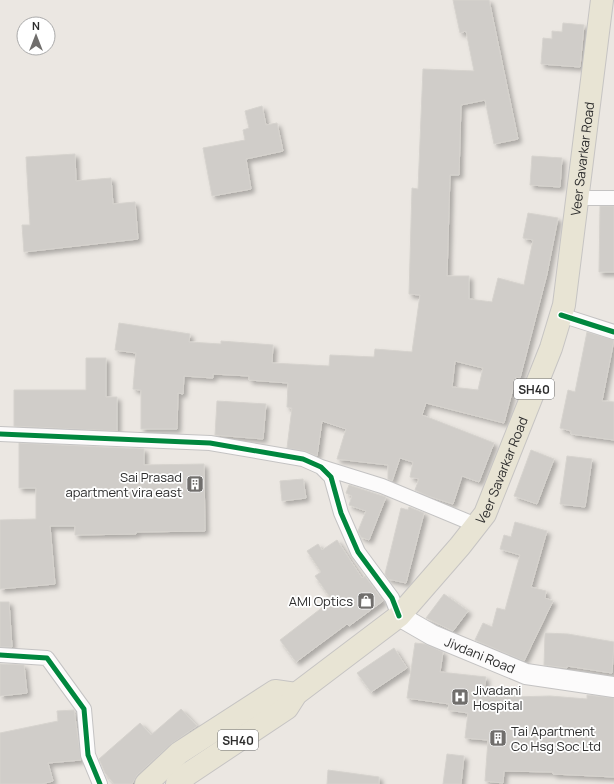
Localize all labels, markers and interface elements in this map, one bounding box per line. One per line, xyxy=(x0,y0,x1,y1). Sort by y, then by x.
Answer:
north arrow xyxy=(16,16,56,56)
text: N xyxy=(32,18,40,33)
street label: Veer Savarkar Road xyxy=(566,101,598,217)
road number: SH40 xyxy=(514,379,554,399)
street label: Veer Savarkar Road xyxy=(471,414,532,528)
place label: Sai Prasad apartment vira east xyxy=(65,468,182,501)
building icon: Sai Prasad apartment vira east xyxy=(185,474,205,494)
shop icon: AMI Optics xyxy=(356,591,376,611)
place label: AMI Optics xyxy=(289,592,353,610)
street label: Jivdani Road xyxy=(442,632,518,678)
place label: Jivadani Hospital xyxy=(473,681,523,714)
hospital icon: Jivadani Hospital xyxy=(450,687,470,707)
place label: Tai Apartment Co Hsg Soc Ltd xyxy=(511,722,601,755)
building icon: Tai Apartment Co Hsg Soc Ltd xyxy=(488,728,508,748)
road number: SH40 xyxy=(218,730,258,750)

